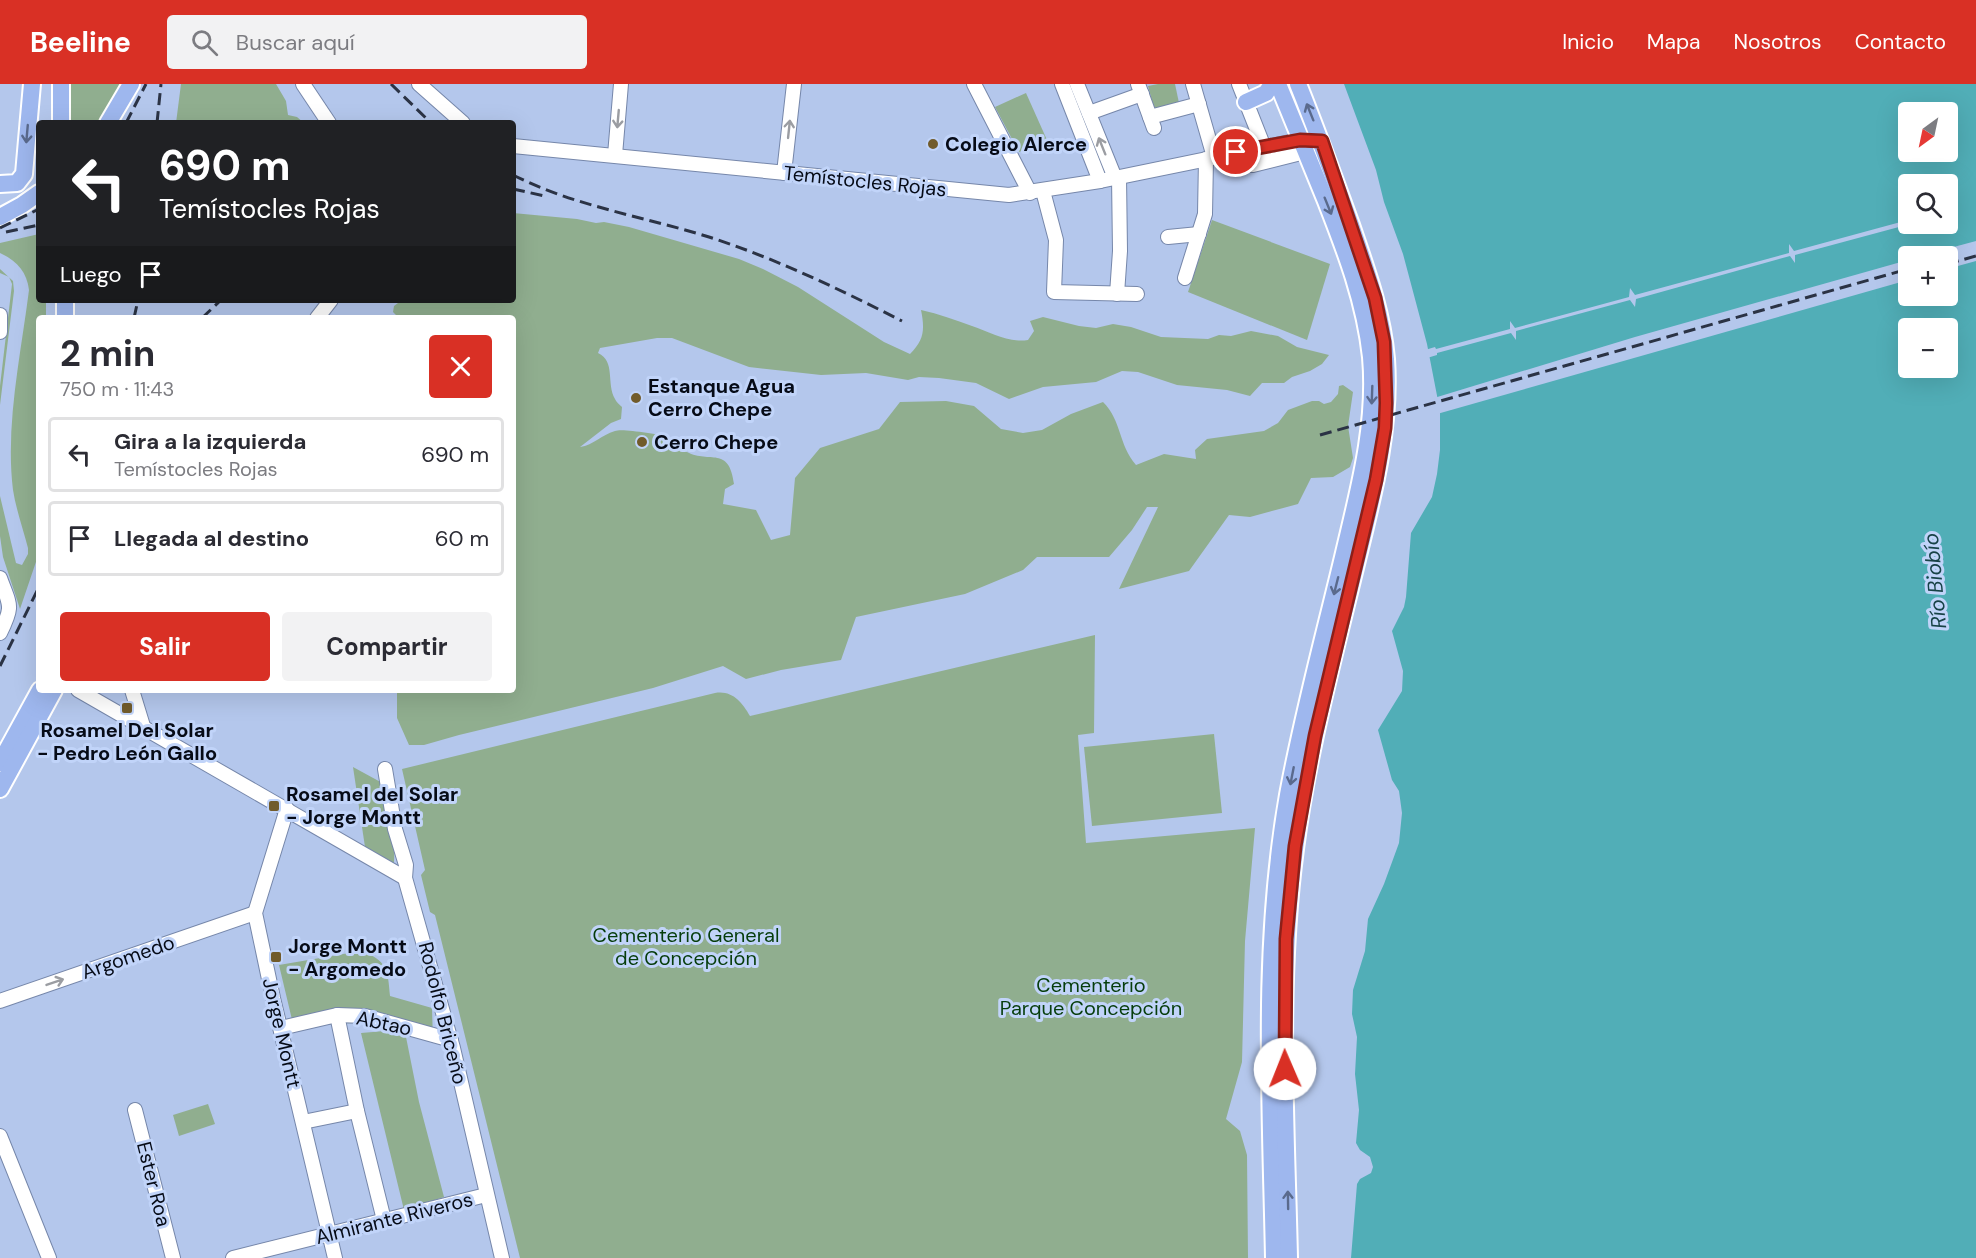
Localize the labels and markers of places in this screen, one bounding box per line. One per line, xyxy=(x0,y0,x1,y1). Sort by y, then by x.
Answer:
pin xyxy=(1210,126,1261,177)
place label: Colegio Alerce xyxy=(945,131,1087,157)
marker: Colegio Alerce xyxy=(926,137,940,151)
place label: Estanque Agua Cerro Chepe xyxy=(648,373,795,422)
marker: Estanque Agua Cerro Chepe xyxy=(629,391,643,405)
place label: Cerro Chepe xyxy=(654,429,778,455)
marker: Cerro Chepe xyxy=(635,435,649,449)
marker: Rosamel Del Solar - Pedro León Gallo xyxy=(120,701,134,715)
place label: Rosamel Del Solar - Pedro León Gallo xyxy=(37,717,217,766)
place label: Rosamel del Solar - Jorge Montt xyxy=(286,781,458,830)
marker: Rosamel del Solar - Jorge Montt xyxy=(267,799,281,813)
place label: Jorge Montt - Argomedo xyxy=(288,933,407,982)
marker: Jorge Montt - Argomedo xyxy=(269,950,283,964)

